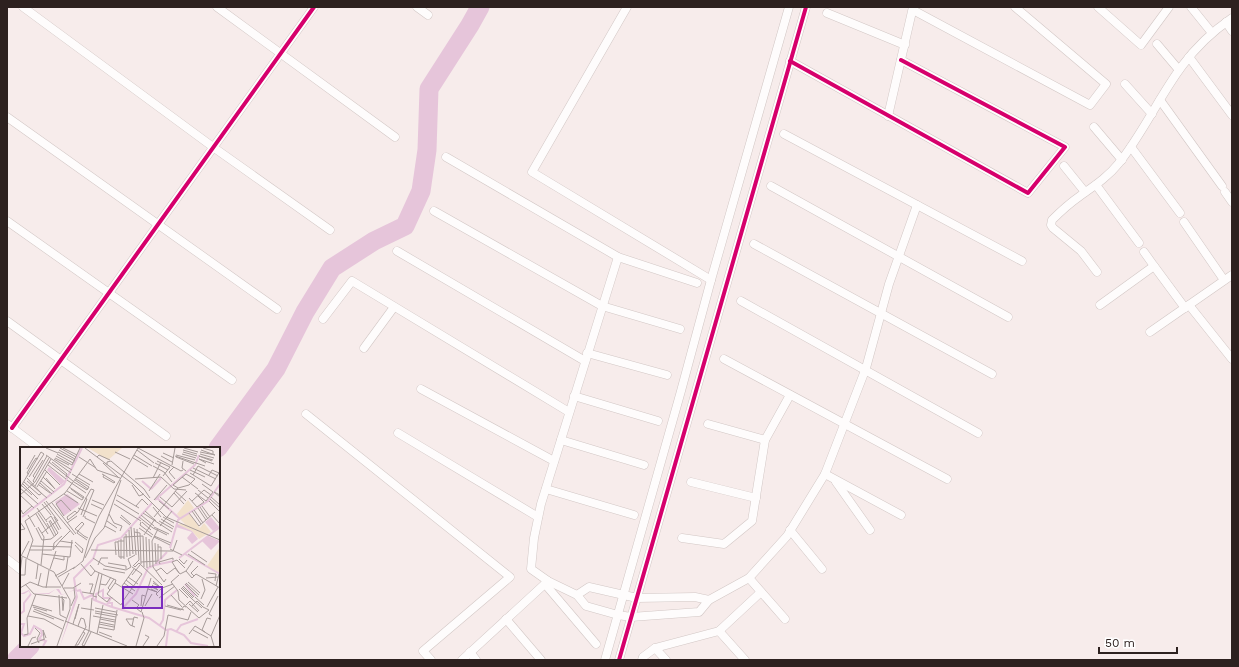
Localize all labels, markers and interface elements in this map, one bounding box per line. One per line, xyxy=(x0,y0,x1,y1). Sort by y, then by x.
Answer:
inset map xyxy=(20,447,220,647)
scale bar xyxy=(1099,629,1177,655)
text: 50 m xyxy=(1105,636,1135,650)

